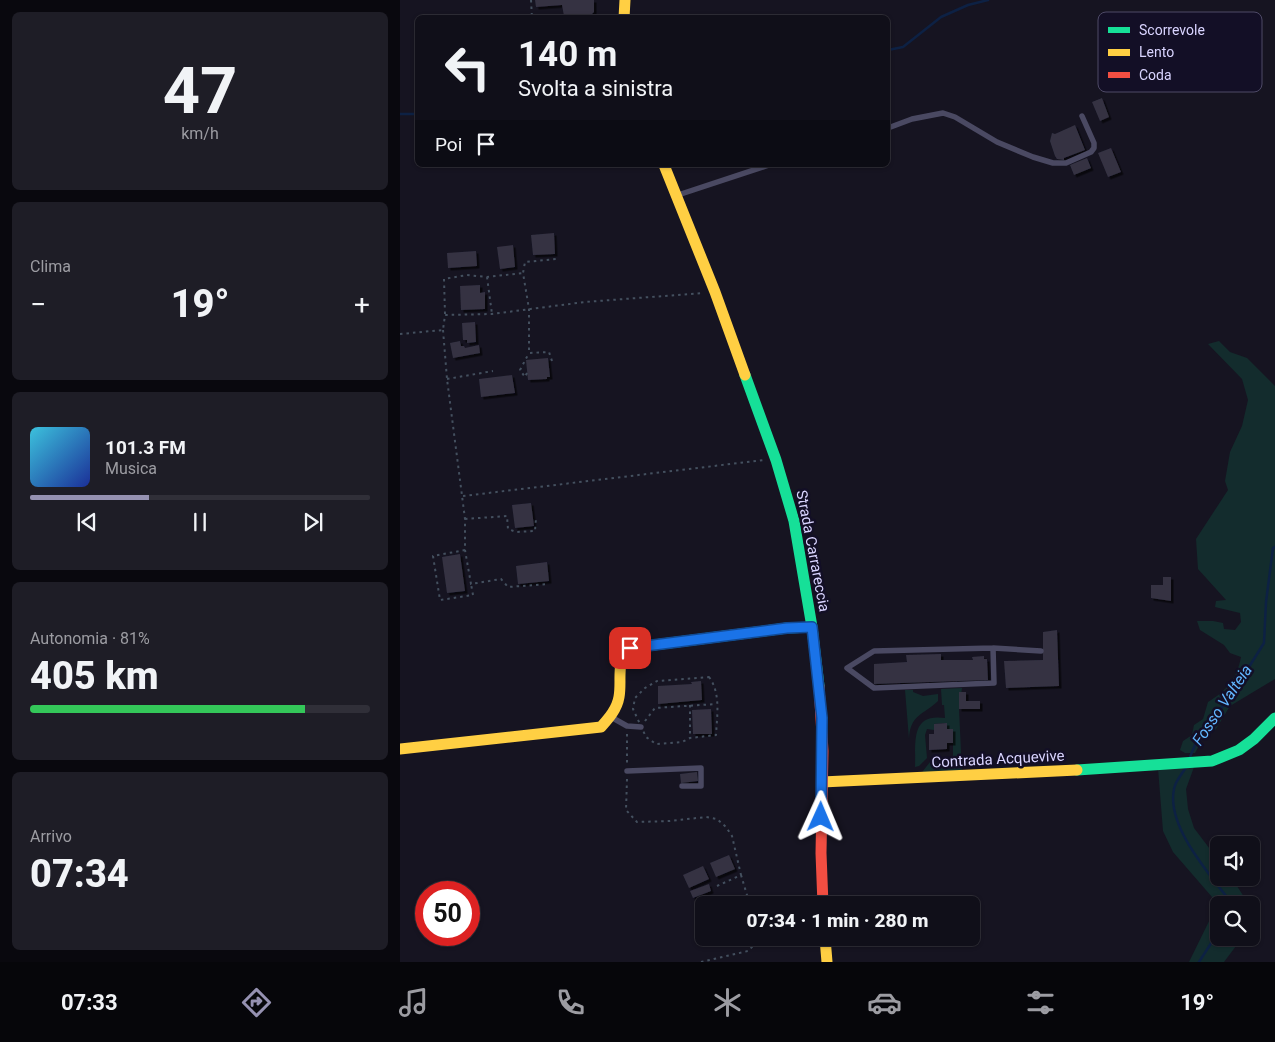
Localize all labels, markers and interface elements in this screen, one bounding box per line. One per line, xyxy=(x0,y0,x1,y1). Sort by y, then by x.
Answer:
legend xyxy=(1098,12,1262,92)
text: Scorrevole xyxy=(1139,22,1205,38)
text: 140 m xyxy=(518,34,617,75)
icon: left xyxy=(435,35,500,100)
text: Lento xyxy=(1139,44,1174,60)
text: 47 xyxy=(163,53,237,129)
text: Coda xyxy=(1139,67,1172,83)
text: Svolta a sinistra xyxy=(518,76,673,101)
text: km/h xyxy=(181,124,219,143)
icon: arrive xyxy=(472,130,500,158)
text: Poi xyxy=(435,133,462,156)
text: Clima xyxy=(30,257,71,276)
text: 19° xyxy=(171,282,229,326)
text: − xyxy=(30,288,46,321)
text: + xyxy=(354,288,370,321)
text: 101.3 FM xyxy=(105,436,186,459)
text: Musica xyxy=(105,459,157,478)
street label: Strada Carrareccia xyxy=(792,489,834,613)
icon: previous xyxy=(73,508,101,536)
icon: pause xyxy=(186,508,214,536)
icon: next xyxy=(299,508,327,536)
pin xyxy=(609,627,651,669)
text: Autonomia · 81% xyxy=(30,629,150,648)
icon: arrive xyxy=(616,634,644,662)
text: 405 km xyxy=(30,654,159,698)
water label: Fosso Valteia xyxy=(1188,661,1256,749)
street label: Contrada Acquevive xyxy=(931,747,1065,771)
position arrow xyxy=(794,790,846,842)
text: Arrivo xyxy=(30,827,72,846)
map controls xyxy=(1210,836,1260,946)
button: sound xyxy=(1210,836,1260,886)
text: 07:34 xyxy=(30,852,129,896)
speed limit sign: 50 xyxy=(415,881,480,946)
button: search xyxy=(1210,896,1260,946)
text: 07:34 · 1 min · 280 m xyxy=(746,909,929,932)
icon: directions xyxy=(239,985,274,1020)
icon: music xyxy=(396,985,431,1020)
icon: phone xyxy=(553,985,588,1020)
icon: climate xyxy=(710,985,745,1020)
icon: car xyxy=(867,985,902,1020)
icon: filters xyxy=(1023,985,1058,1020)
text: 07:33 xyxy=(61,990,118,1015)
text: 19° xyxy=(1180,990,1214,1015)

